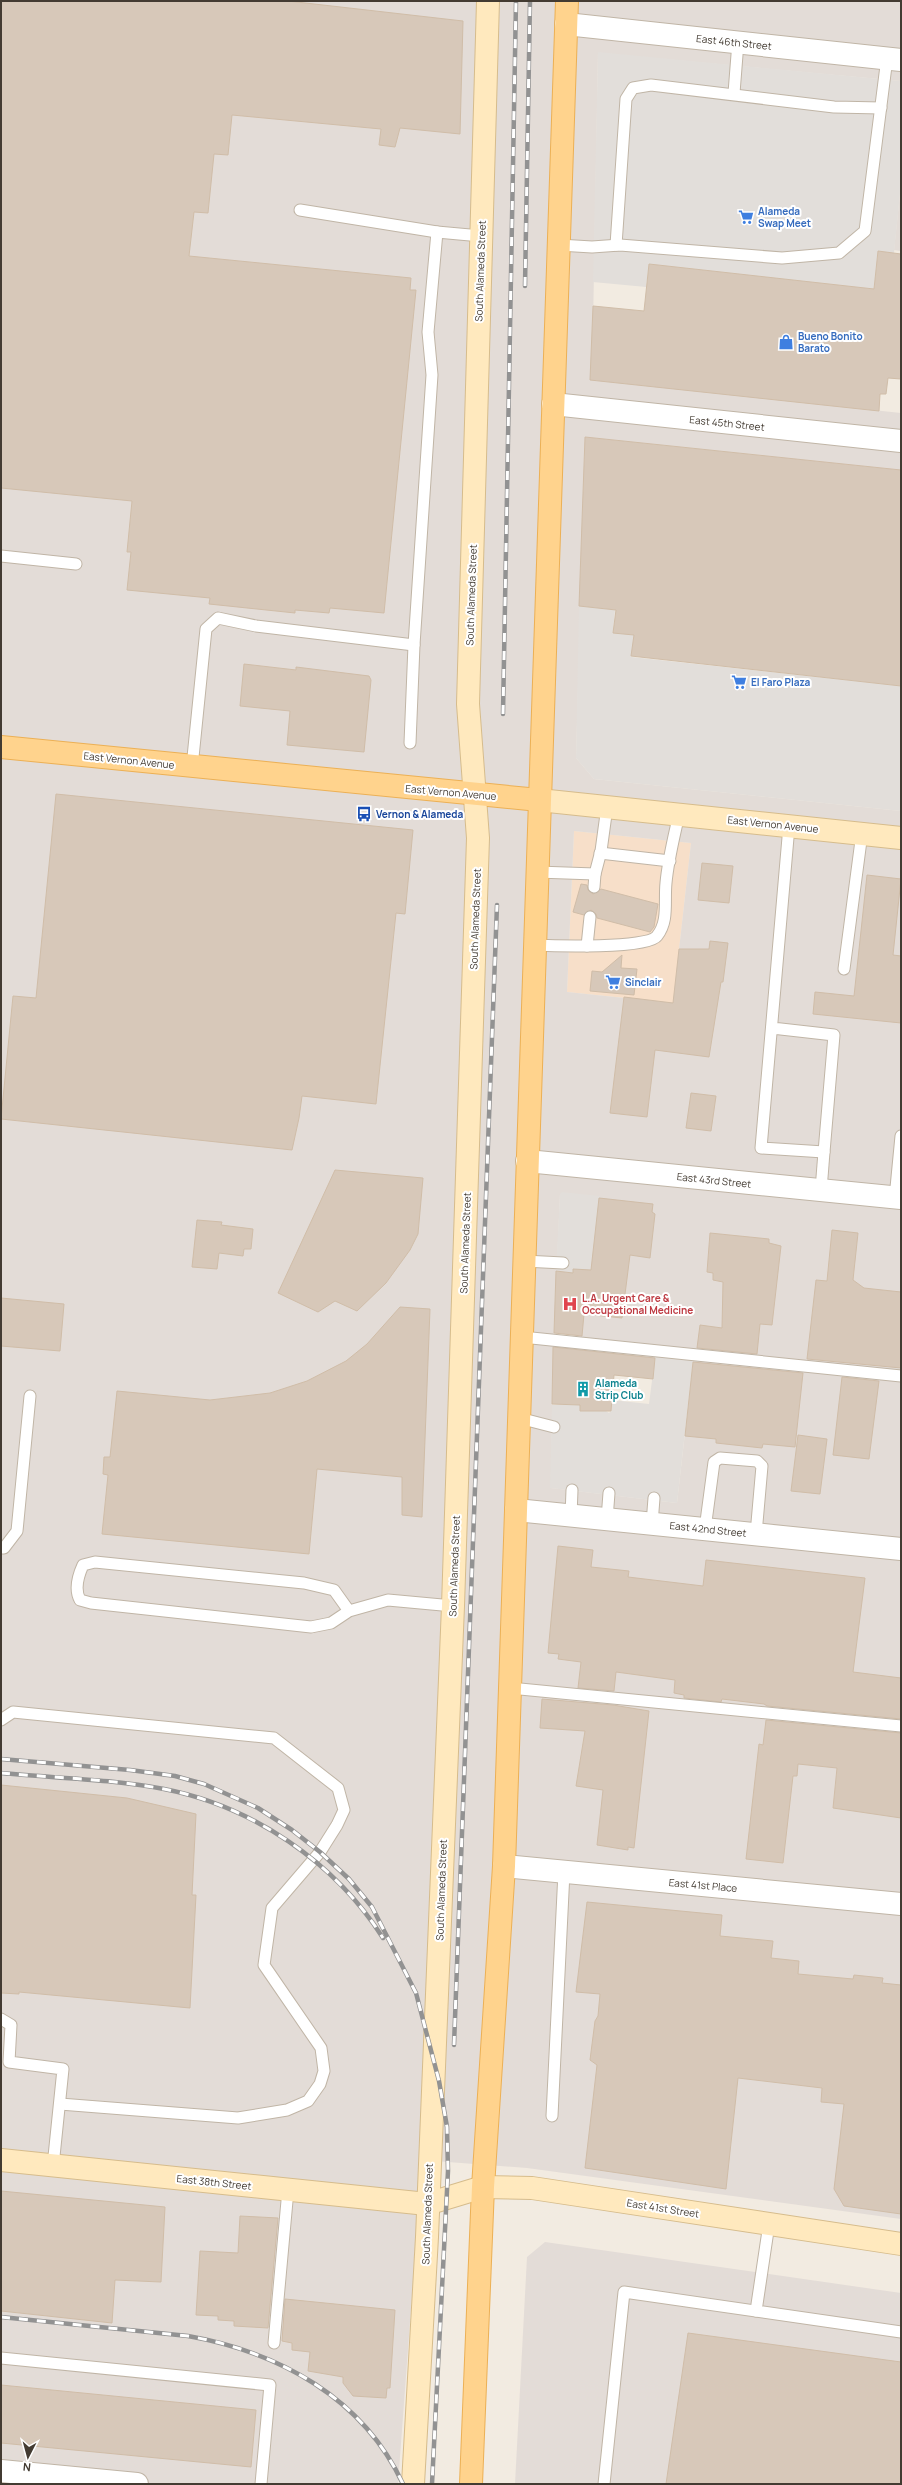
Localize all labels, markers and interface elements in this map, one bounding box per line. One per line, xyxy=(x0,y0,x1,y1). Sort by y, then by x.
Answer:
street label: East 46th Street xyxy=(696,31,772,53)
place label: Alameda Swap Meet xyxy=(758,204,811,230)
supermarket icon: Alameda Swap Meet xyxy=(737,208,755,226)
street label: South Alameda Street xyxy=(471,220,489,322)
place label: Bueno Bonito Barato xyxy=(798,329,863,355)
shop icon: Bueno Bonito Barato xyxy=(777,333,795,351)
street label: East 45th Street xyxy=(689,412,765,434)
street label: South Alameda Street xyxy=(462,544,480,646)
supermarket icon: El Faro Plaza xyxy=(730,673,748,691)
place label: El Faro Plaza xyxy=(751,675,811,689)
street label: East Vernon Avenue xyxy=(83,748,175,772)
street label: East Vernon Avenue xyxy=(405,781,497,803)
bus stop icon: Vernon & Alameda xyxy=(355,805,373,823)
place label: Vernon & Alameda xyxy=(376,807,463,821)
street label: East Vernon Avenue xyxy=(727,812,819,836)
street label: South Alameda Street xyxy=(466,868,484,970)
supermarket icon: Sinclair xyxy=(604,973,622,991)
place label: Sinclair xyxy=(625,975,662,989)
street label: East 43rd Street xyxy=(676,1169,752,1191)
street label: South Alameda Street xyxy=(456,1192,474,1294)
place label: L.A. Urgent Care & Occupational Medicine xyxy=(582,1291,693,1317)
hospital icon: L.A. Urgent Care & Occupational Medicine xyxy=(561,1295,579,1313)
place label: Alameda Strip Club xyxy=(595,1376,643,1402)
building icon: Alameda Strip Club xyxy=(574,1380,592,1398)
street label: South Alameda Street xyxy=(445,1515,463,1617)
street label: East 42nd Street xyxy=(669,1518,747,1540)
street label: South Alameda Street xyxy=(432,1839,450,1941)
street label: East 41st Place xyxy=(668,1875,738,1895)
street label: South Alameda Street xyxy=(418,2163,436,2265)
street label: East 38th Street xyxy=(176,2171,252,2193)
street label: East 41st Street xyxy=(626,2195,700,2221)
north arrow xyxy=(8,2437,48,2477)
text: N xyxy=(22,2460,32,2475)

